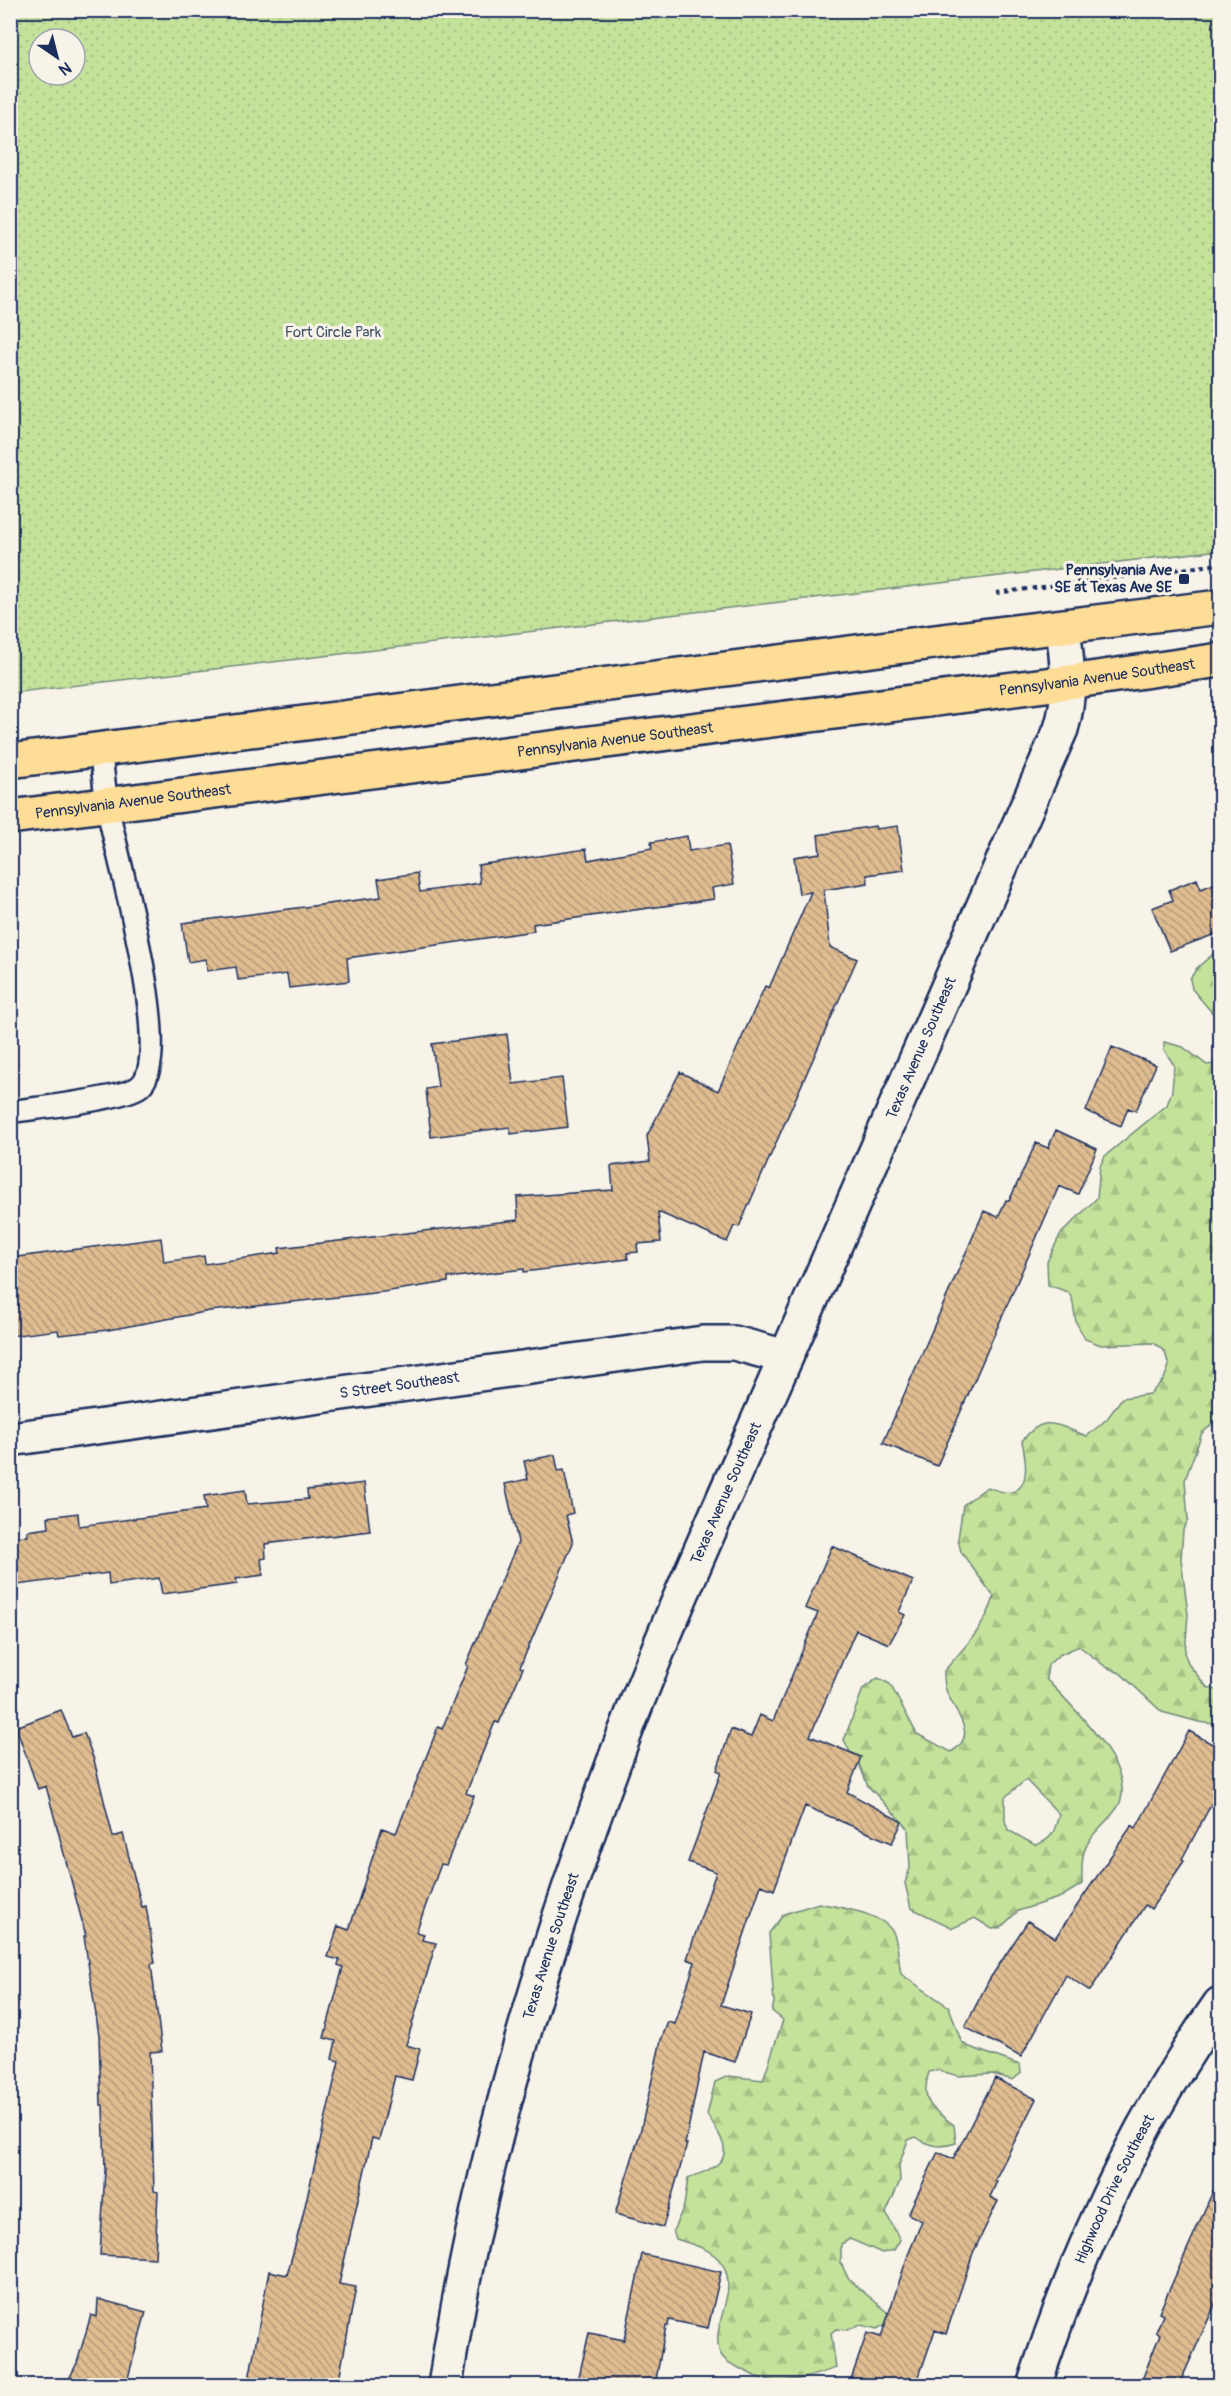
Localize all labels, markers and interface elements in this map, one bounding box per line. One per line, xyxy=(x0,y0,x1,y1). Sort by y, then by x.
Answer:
north arrow xyxy=(27,27,87,87)
text: N xyxy=(55,57,75,80)
park label: Fort Circle Park xyxy=(285,323,382,342)
place label: Pennsylvania Ave SE at Texas Ave SE xyxy=(1054,561,1173,597)
marker: Pennsylvania Ave SE at Texas Ave SE xyxy=(1177,572,1191,586)
street label: Pennsylvania Avenue Southeast xyxy=(998,655,1197,701)
street label: Pennsylvania Avenue Southeast xyxy=(516,718,715,762)
street label: Pennsylvania Avenue Southeast xyxy=(34,780,233,824)
street label: Texas Avenue Southeast xyxy=(882,973,961,1122)
street label: S Street Southeast xyxy=(338,1368,461,1403)
street label: Texas Avenue Southeast xyxy=(687,1418,766,1567)
street label: Texas Avenue Southeast xyxy=(519,1869,584,2022)
street label: Highwood Drive Southeast xyxy=(1071,2110,1159,2267)

